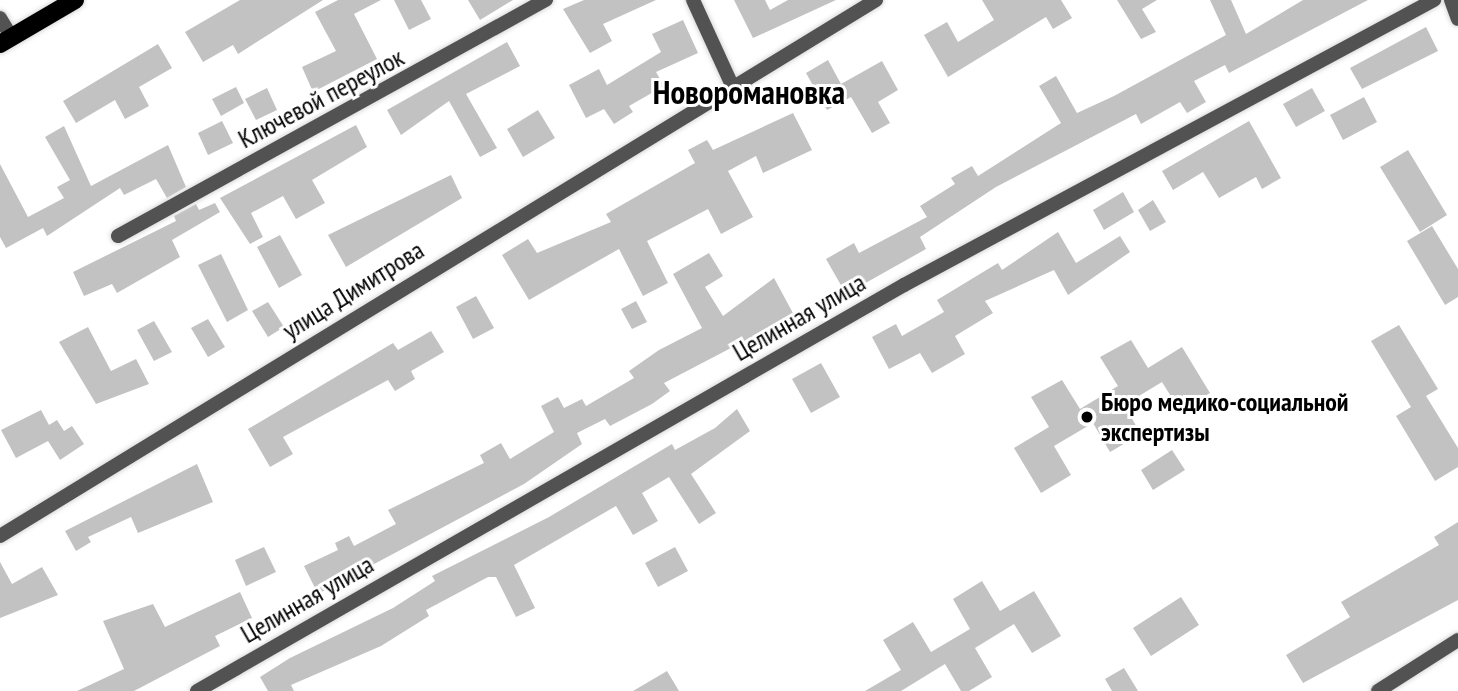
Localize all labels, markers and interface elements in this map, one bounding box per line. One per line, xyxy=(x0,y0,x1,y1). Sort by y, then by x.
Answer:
street label: Ключевой переулок xyxy=(233,41,409,155)
district label: Новоромановка xyxy=(653,72,845,112)
street label: улица Димитрова xyxy=(276,234,430,346)
street label: Целинная улица xyxy=(727,266,871,368)
place label: Бюро медико-социальной экспертизы xyxy=(1101,386,1349,448)
marker: Бюро медико-социальной экспертизы xyxy=(1079,409,1095,425)
street label: Целинная улица xyxy=(235,548,379,650)

